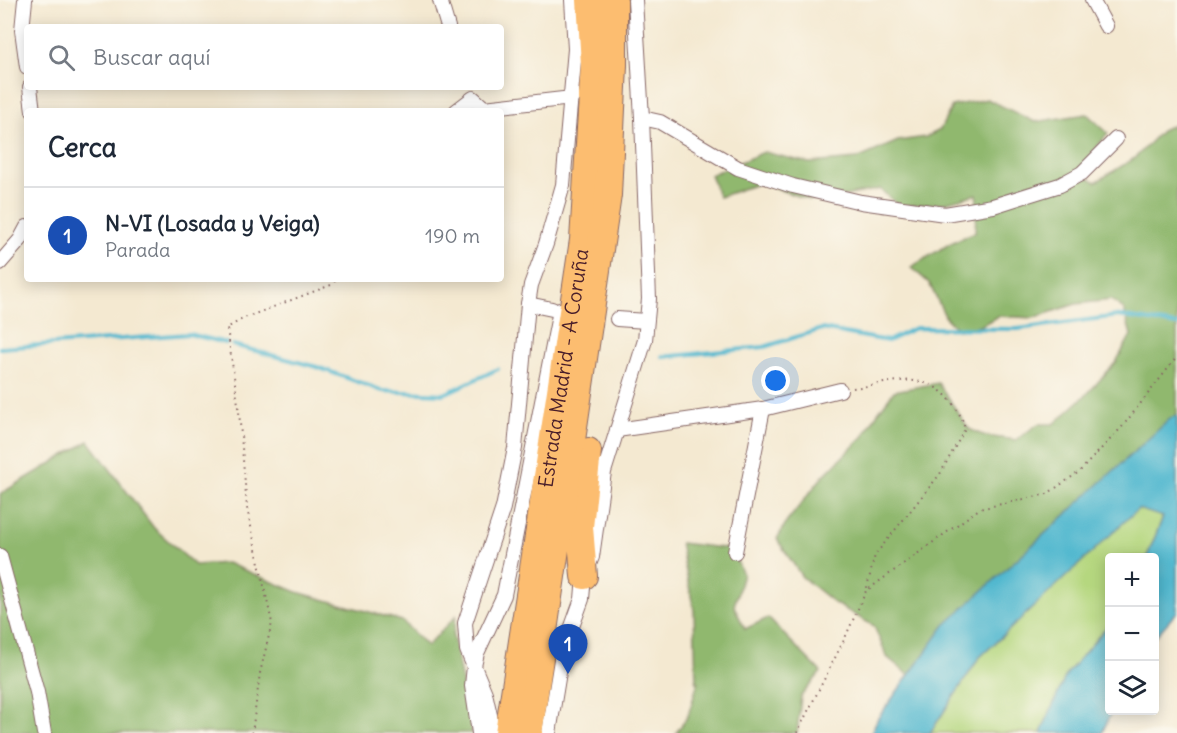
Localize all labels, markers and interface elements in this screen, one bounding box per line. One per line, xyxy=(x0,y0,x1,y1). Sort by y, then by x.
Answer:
search box xyxy=(24,24,504,90)
icon: search xyxy=(45,41,78,74)
text: Buscar aquí xyxy=(93,43,210,71)
text: Cerca xyxy=(48,131,117,164)
text: N-VI (Losada y Veiga) xyxy=(105,209,320,237)
text: 1 xyxy=(64,223,71,248)
text: 190 m xyxy=(425,223,480,248)
text: Parada xyxy=(105,237,170,262)
street label: Estrada Madrid - A Coruña xyxy=(532,247,594,489)
your location xyxy=(761,366,790,395)
map controls xyxy=(1105,553,1159,715)
button: + xyxy=(1105,553,1159,607)
button: − xyxy=(1105,607,1159,661)
pin: 1 xyxy=(548,624,588,674)
button: layers xyxy=(1105,661,1159,715)

